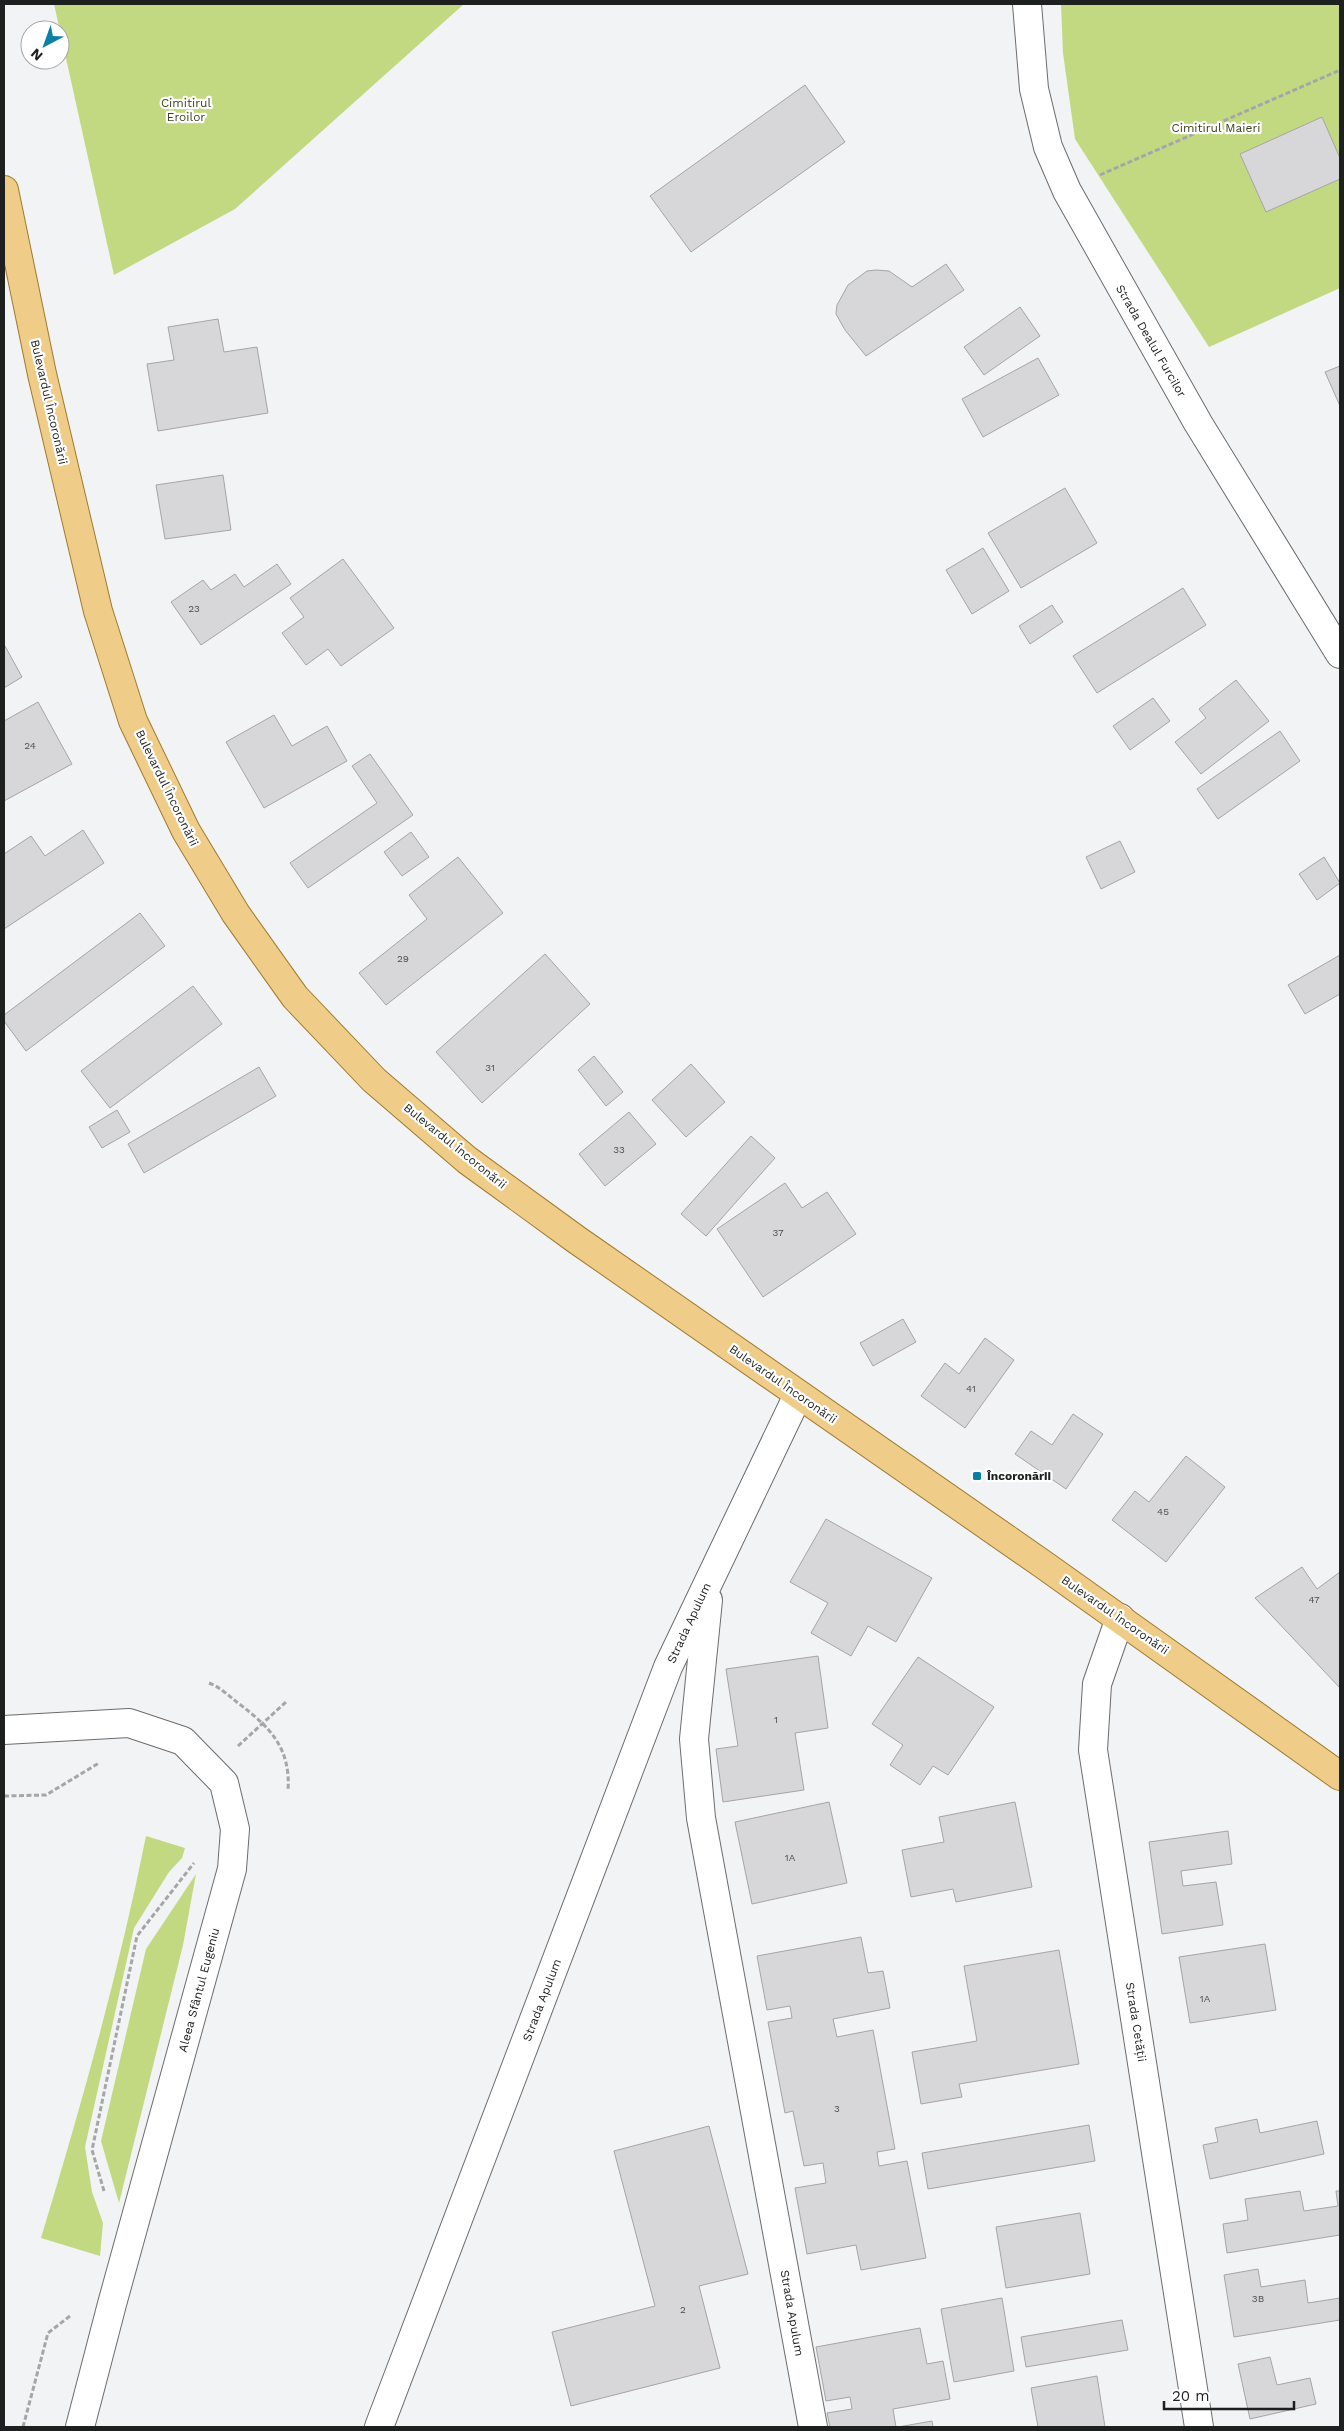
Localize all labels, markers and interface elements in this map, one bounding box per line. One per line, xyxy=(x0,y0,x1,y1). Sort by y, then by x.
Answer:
north arrow xyxy=(20,20,70,70)
text: N xyxy=(27,45,46,64)
park label: Cimitirul Eroilor xyxy=(161,96,211,124)
park label: Cimitirul Maieri xyxy=(1171,121,1261,135)
street label: Strada Dealul Furcilor xyxy=(1113,282,1189,400)
street label: Bulevardul Încoronării xyxy=(28,338,70,466)
house number: 23 xyxy=(188,603,200,614)
street label: Bulevardul Încoronării xyxy=(133,728,201,848)
house number: 24 xyxy=(24,740,36,751)
house number: 29 xyxy=(397,953,409,964)
house number: 31 xyxy=(485,1062,495,1073)
street label: Bulevardul Încoronării xyxy=(401,1100,509,1192)
house number: 33 xyxy=(613,1144,625,1155)
house number: 37 xyxy=(772,1227,784,1238)
street label: Bulevardul Încoronării xyxy=(727,1342,839,1426)
house number: 41 xyxy=(966,1383,976,1394)
place label: Încoronării xyxy=(986,1469,1051,1483)
marker: Încoronării xyxy=(971,1470,983,1482)
house number: 45 xyxy=(1157,1506,1169,1517)
street label: Bulevardul Încoronării xyxy=(1059,1573,1171,1657)
street label: Strada Apulum xyxy=(664,1580,714,1666)
house number: 47 xyxy=(1308,1594,1320,1605)
house number: 1 xyxy=(774,1714,778,1725)
house number: 1A xyxy=(785,1852,796,1863)
street label: Aleea Sfântul Eugeniu xyxy=(176,1926,222,2054)
street label: Strada Apulum xyxy=(520,1957,564,2043)
street label: Strada Cetății xyxy=(1123,1981,1149,2063)
house number: 1A xyxy=(1200,1993,1211,2004)
house number: 3 xyxy=(834,2103,840,2114)
street label: Strada Apulum xyxy=(778,2269,806,2357)
house number: 3B xyxy=(1252,2293,1264,2304)
house number: 2 xyxy=(680,2304,686,2315)
scale bar xyxy=(1164,2378,1294,2410)
text: 20 m xyxy=(1172,2387,1210,2405)

